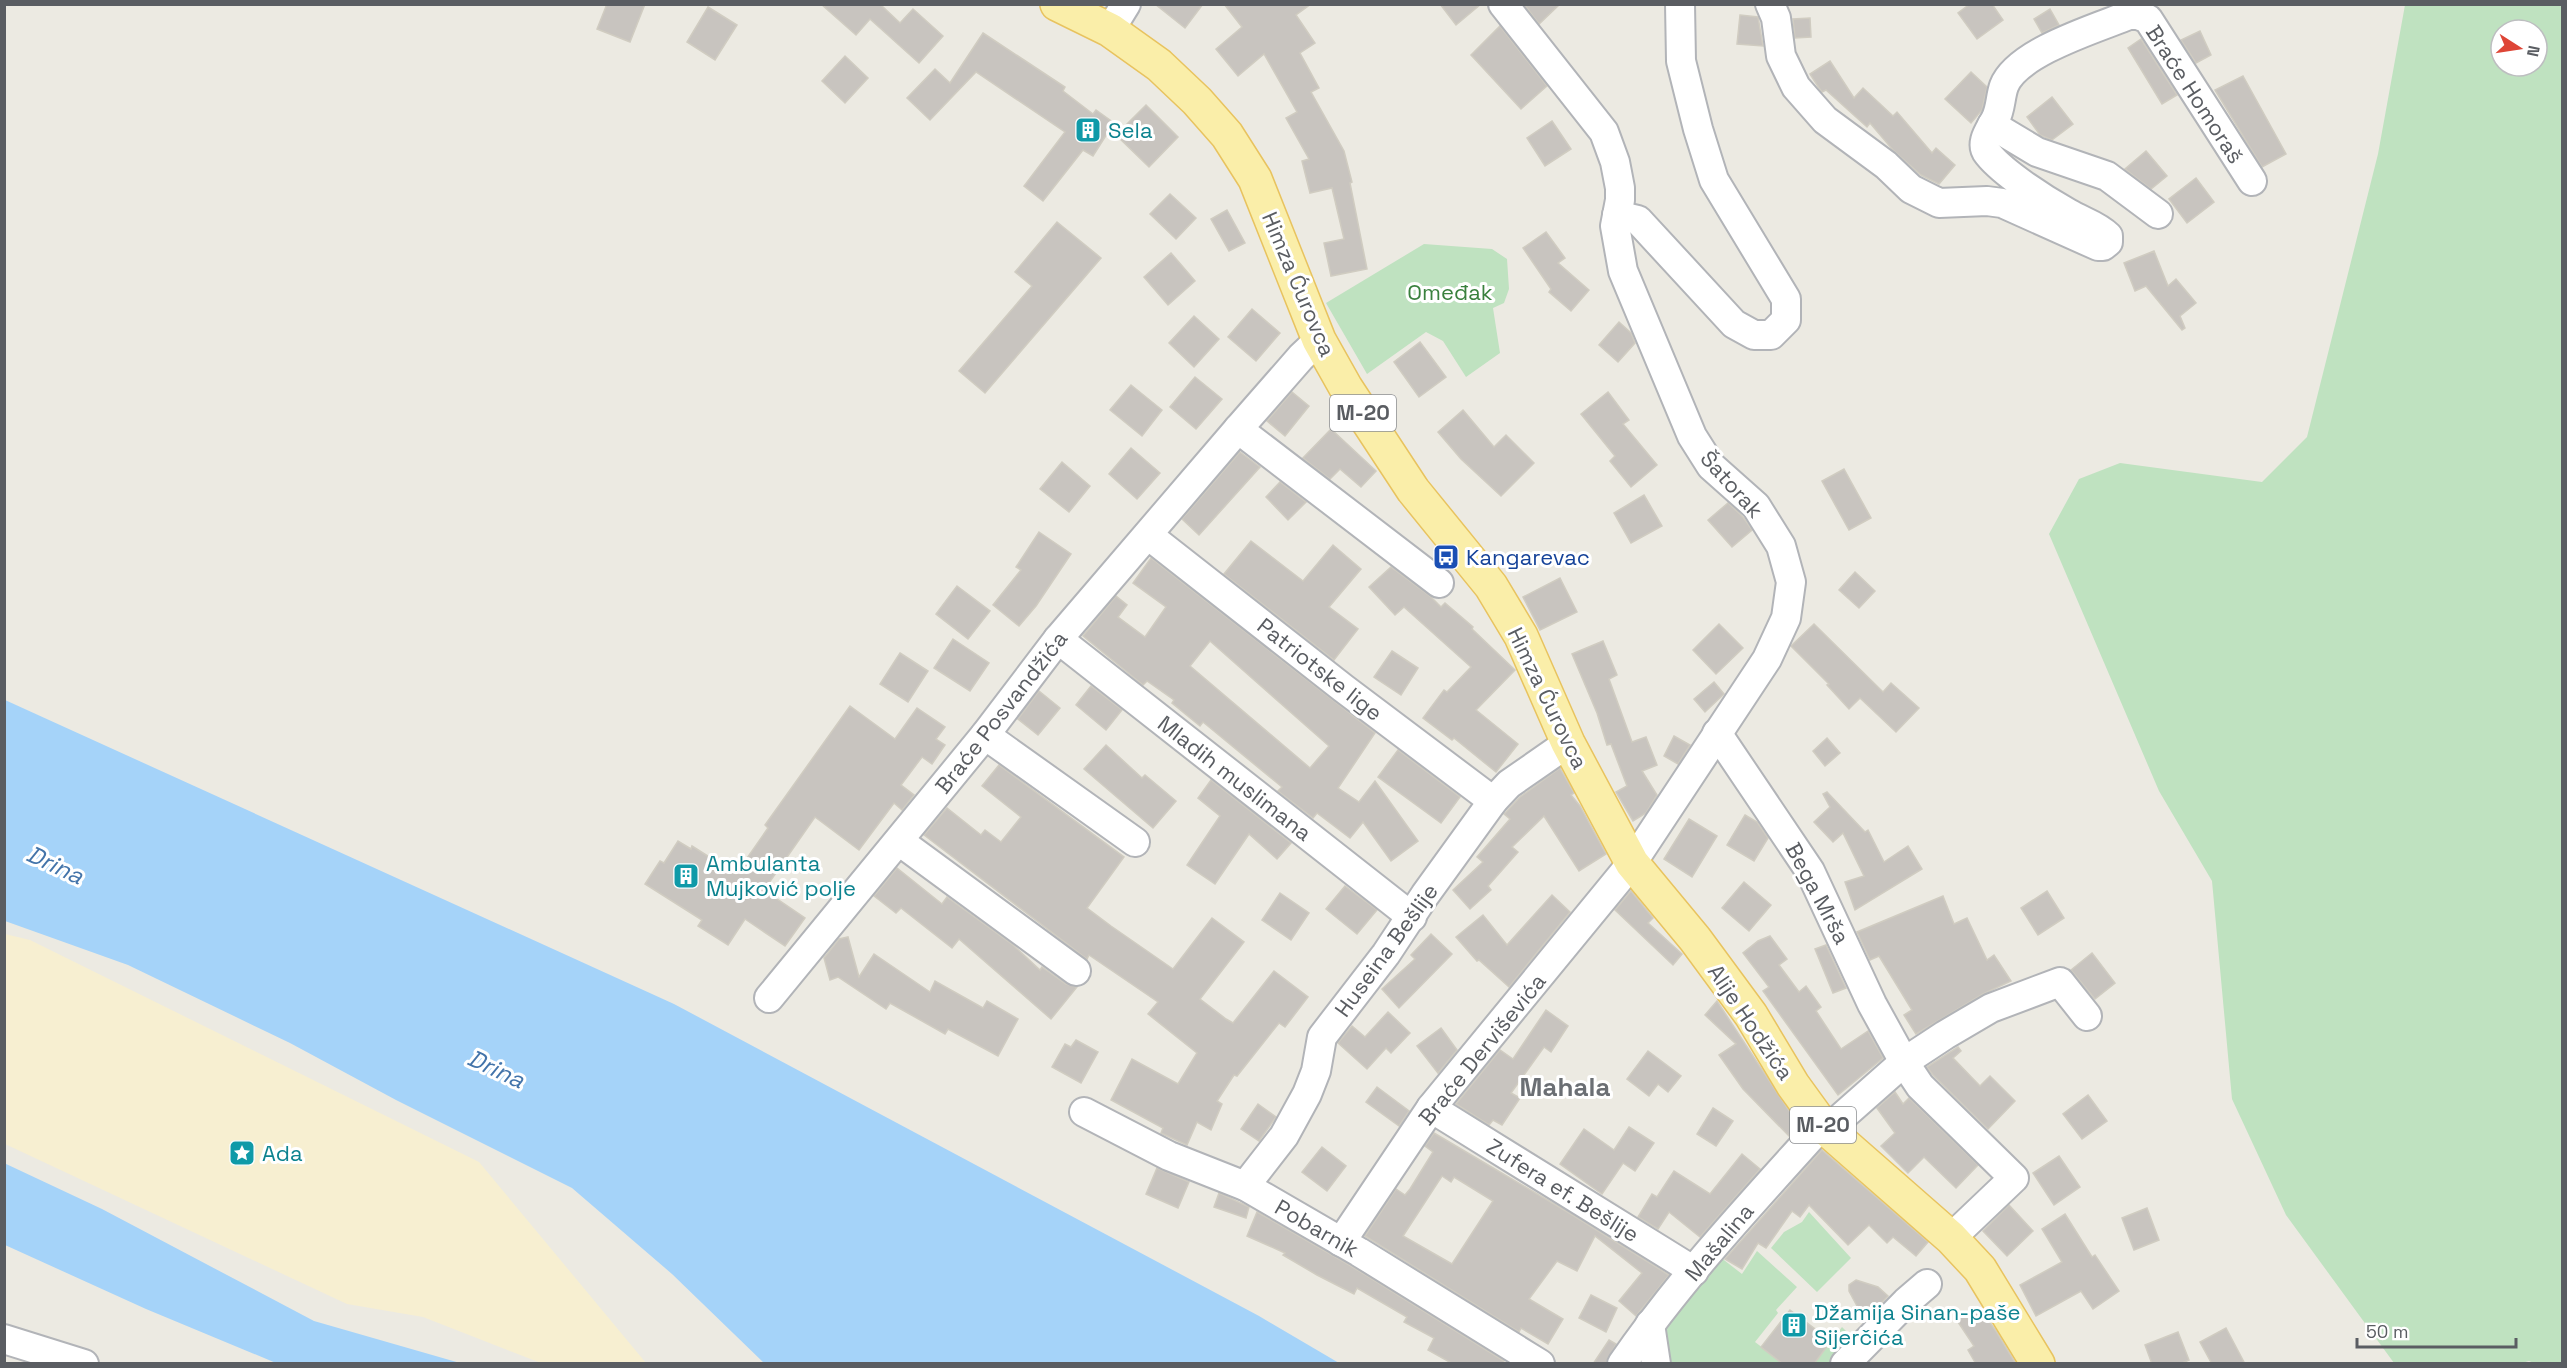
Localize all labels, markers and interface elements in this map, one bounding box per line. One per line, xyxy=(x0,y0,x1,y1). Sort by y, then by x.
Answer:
north arrow xyxy=(2489,18,2549,78)
street label: Braće Homoraš xyxy=(2140,20,2250,168)
text: N xyxy=(2522,44,2545,58)
building icon: Sela xyxy=(1073,115,1103,145)
place label: Sela xyxy=(1108,116,1153,144)
street label: Himza Ćurovca xyxy=(1256,208,1342,361)
park label: Omeđak xyxy=(1407,278,1493,306)
road number: M-20 xyxy=(1330,395,1396,431)
street label: Šatorak xyxy=(1694,444,1770,524)
bus stop icon: Kangarevac xyxy=(1431,542,1461,572)
place label: Kangarevac xyxy=(1466,543,1590,571)
street label: Patriotske lige xyxy=(1252,611,1388,727)
street label: Himza Ćurovca xyxy=(1502,623,1595,774)
street label: Braće Posvandžića xyxy=(929,625,1073,799)
street label: Mladih muslimana xyxy=(1152,709,1318,847)
street label: Bega Mrša xyxy=(1780,837,1857,949)
water label: Drina xyxy=(22,838,89,891)
place label: Ambulanta Mujković polje xyxy=(706,849,856,902)
building icon: Ambulanta Mujković polje xyxy=(671,861,701,891)
street label: Huseina Bešlije xyxy=(1328,878,1444,1022)
street label: Alije Hodžića xyxy=(1702,959,1800,1085)
street label: Braće Derviševića xyxy=(1412,967,1552,1130)
water label: Drina xyxy=(463,1042,530,1095)
district label: Mahala xyxy=(1520,1070,1610,1104)
road number: M-20 xyxy=(1790,1107,1856,1143)
street label: Zufera ef. Bešlije xyxy=(1482,1132,1644,1248)
place icon: Ada xyxy=(227,1138,257,1168)
place label: Ada xyxy=(262,1139,303,1167)
street label: Pobarnik xyxy=(1270,1193,1364,1263)
street label: Mašalina xyxy=(1678,1197,1760,1286)
place label: Džamija Sinan-paše Sijerčića xyxy=(1814,1298,2021,1351)
building icon: Džamija Sinan-paše Sijerčića xyxy=(1779,1310,1809,1340)
scale bar xyxy=(2357,1311,2516,1349)
text: 50 m xyxy=(2366,1320,2408,1343)

